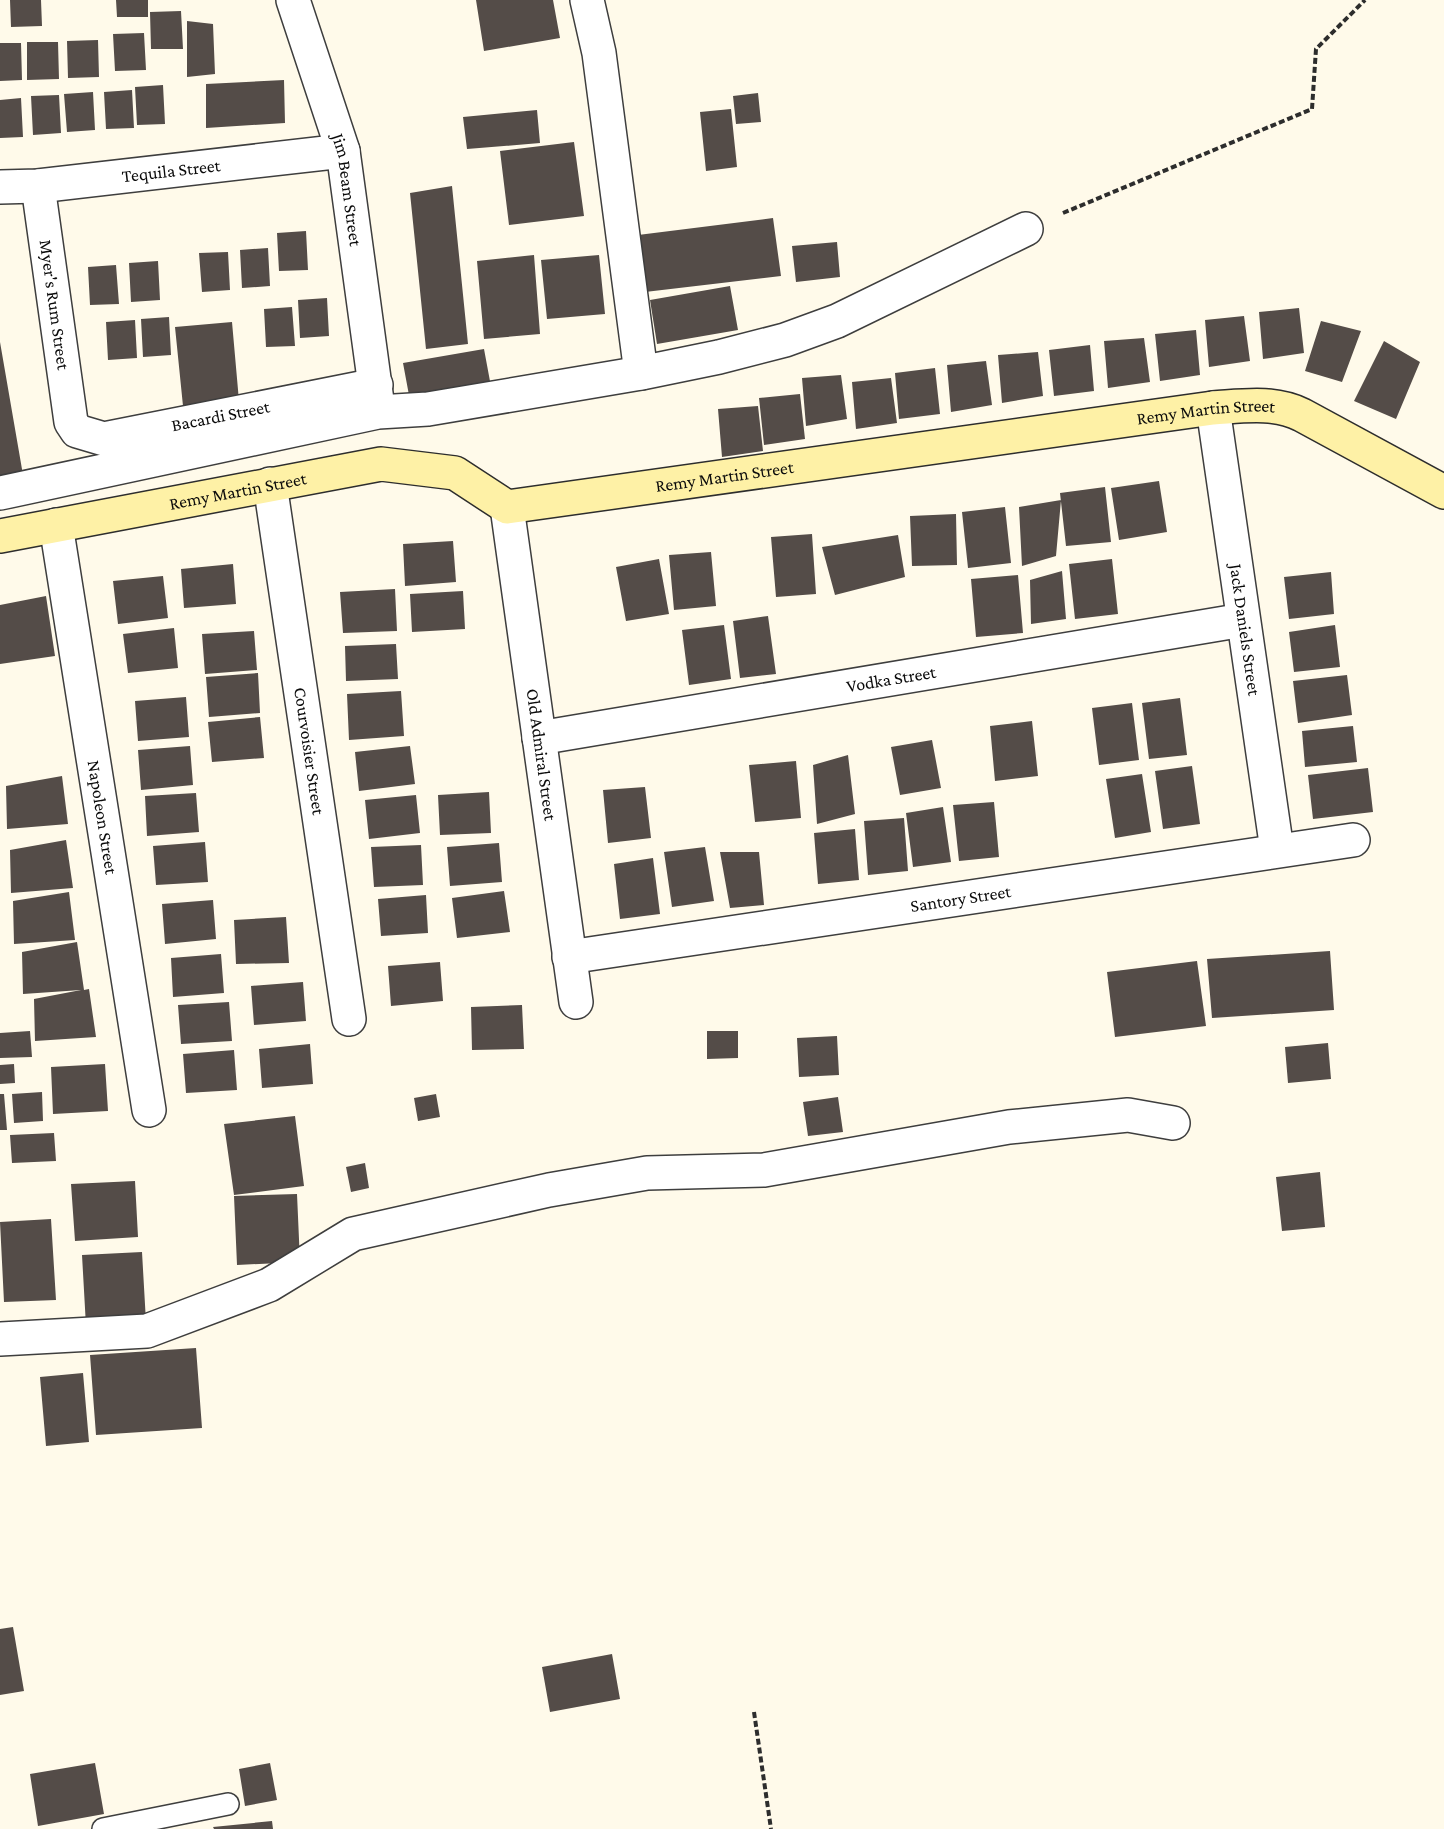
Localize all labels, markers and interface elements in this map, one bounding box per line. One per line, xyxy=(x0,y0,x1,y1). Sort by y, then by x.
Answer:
street label: Jim Beam Street xyxy=(327,129,366,249)
street label: Tequila Street xyxy=(121,155,223,186)
street label: Myer's Rum Street xyxy=(36,238,74,372)
street label: Remy Martin Street xyxy=(1135,395,1278,429)
street label: Bacardi Street xyxy=(170,396,272,435)
street label: Remy Martin Street xyxy=(654,457,796,496)
street label: Remy Martin Street xyxy=(167,468,309,514)
street label: Jack Daniels Street xyxy=(1225,560,1265,698)
street label: Vodka Street xyxy=(845,661,938,696)
street label: Courvoisier Street xyxy=(290,686,329,817)
street label: Old Admiral Street xyxy=(522,687,561,823)
street label: Napoleon Street xyxy=(84,759,122,877)
street label: Santory Street xyxy=(909,881,1013,916)

